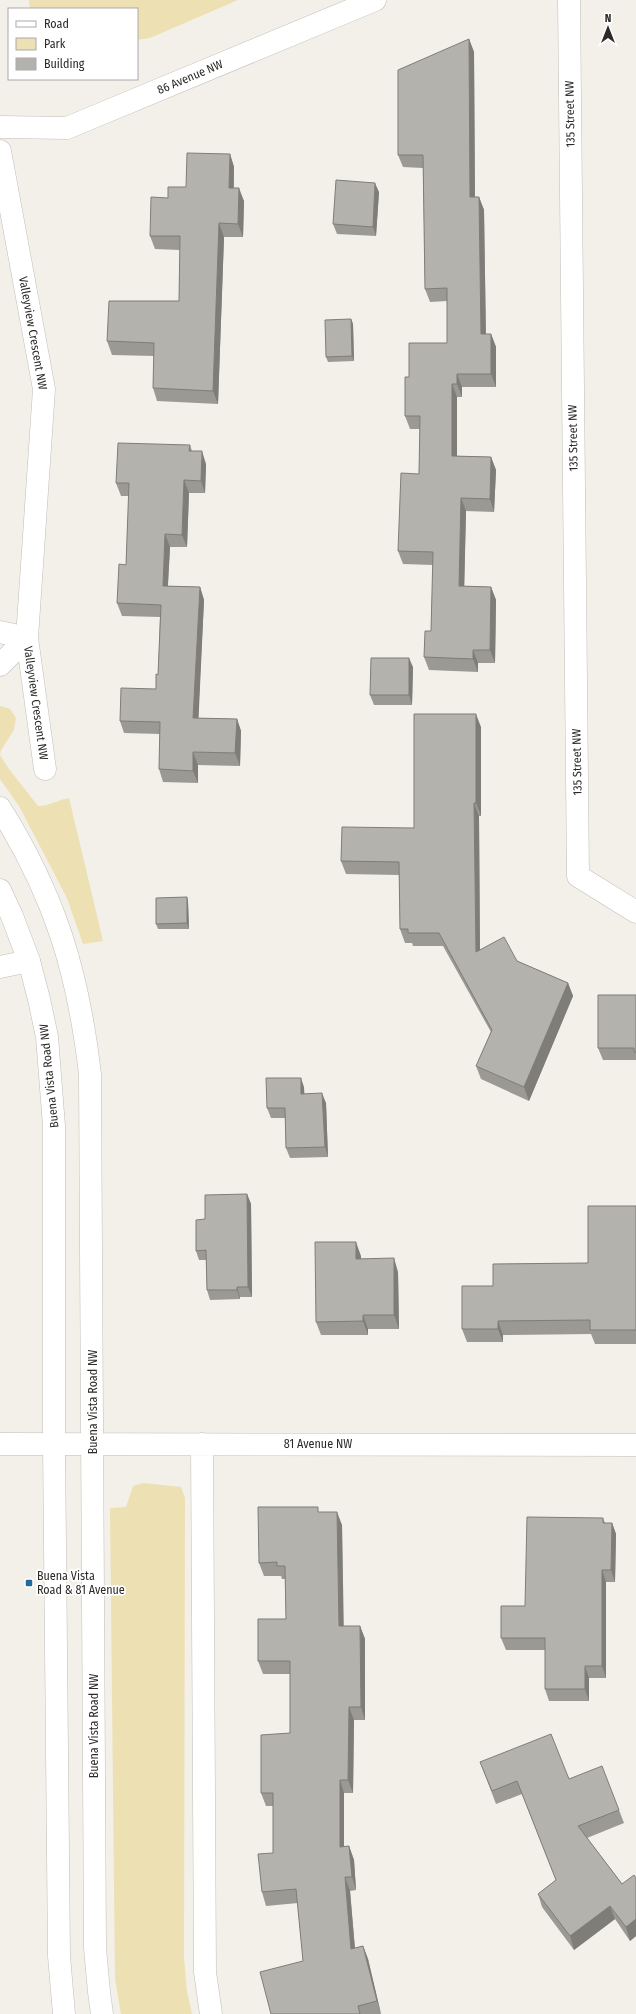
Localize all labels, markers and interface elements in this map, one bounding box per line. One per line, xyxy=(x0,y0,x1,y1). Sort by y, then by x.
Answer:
legend xyxy=(8,8,138,80)
north arrow xyxy=(588,8,628,48)
text: N xyxy=(605,12,611,25)
text: Road xyxy=(44,17,69,31)
text: Park xyxy=(44,37,66,51)
text: Building xyxy=(44,57,85,71)
street label: 86 Avenue NW xyxy=(155,57,225,97)
street label: 135 Street NW xyxy=(562,80,578,148)
street label: Valleyview Crescent NW xyxy=(16,275,50,391)
street label: 135 Street NW xyxy=(565,404,581,472)
street label: Valleyview Crescent NW xyxy=(21,645,51,761)
street label: 135 Street NW xyxy=(569,728,585,796)
street label: Buena Vista Road NW xyxy=(37,1023,61,1129)
street label: Buena Vista Road NW xyxy=(86,1350,100,1454)
street label: 81 Avenue NW xyxy=(284,1437,352,1451)
place label: Buena Vista Road & 81 Avenue xyxy=(37,1569,125,1597)
marker: Buena Vista Road & 81 Avenue xyxy=(24,1578,34,1588)
street label: Buena Vista Road NW xyxy=(87,1674,101,1778)

